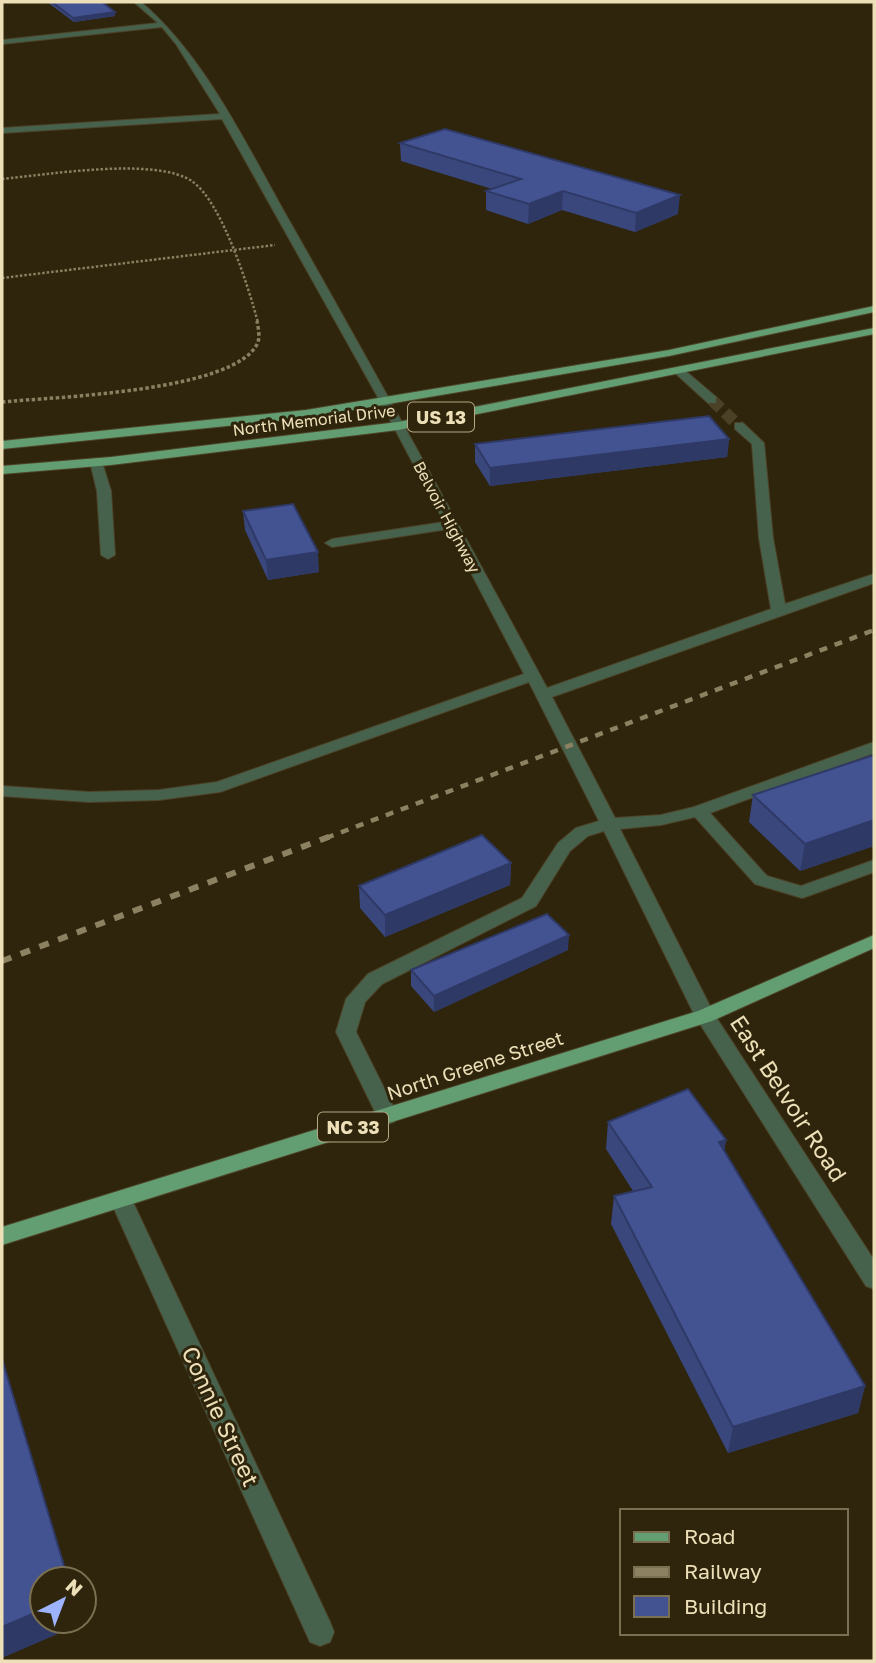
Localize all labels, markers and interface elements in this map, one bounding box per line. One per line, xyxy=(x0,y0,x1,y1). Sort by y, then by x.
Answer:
street label: North Memorial Drive xyxy=(232,400,396,440)
road number: US 13 xyxy=(408,402,474,432)
street label: Belvoir Highway xyxy=(409,458,485,576)
street label: East Belvoir Road xyxy=(725,1009,853,1187)
street label: North Greene Street xyxy=(384,1026,566,1104)
road number: NC 33 xyxy=(318,1112,388,1142)
street label: Connie Street xyxy=(176,1342,266,1490)
legend xyxy=(620,1509,848,1635)
text: Road xyxy=(684,1523,735,1549)
text: Railway xyxy=(684,1558,762,1584)
north arrow xyxy=(28,1565,98,1635)
text: N xyxy=(62,1574,88,1600)
text: Building xyxy=(684,1593,767,1619)

